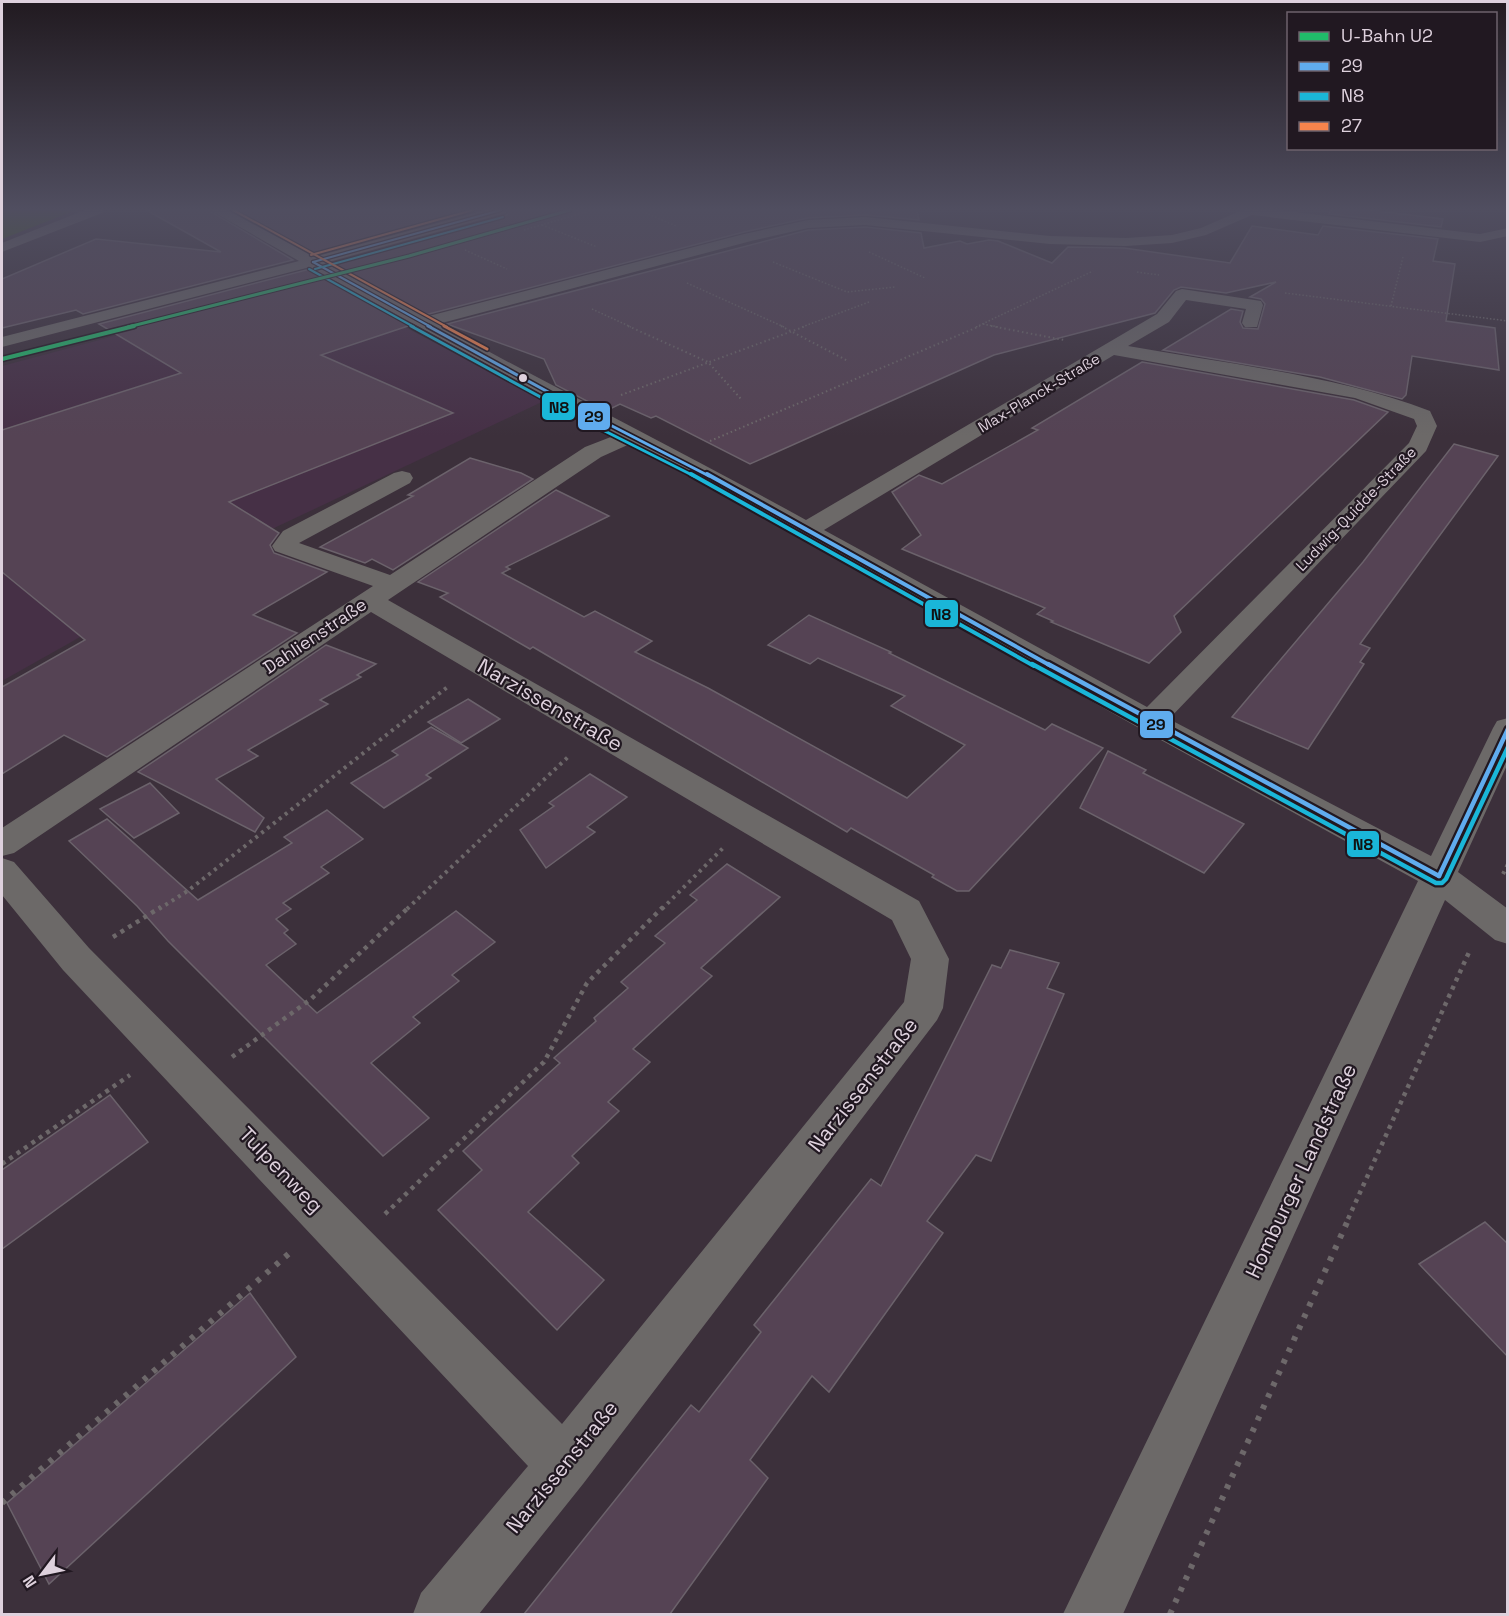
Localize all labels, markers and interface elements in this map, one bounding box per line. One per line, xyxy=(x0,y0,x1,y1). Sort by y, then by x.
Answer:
legend xyxy=(1287,12,1497,150)
text: U-Bahn U2 xyxy=(1341,24,1433,47)
text: 29 xyxy=(1341,54,1363,77)
text: N8 xyxy=(1341,84,1364,107)
text: 27 xyxy=(1341,114,1362,137)
street label: Max-Planck-Straße xyxy=(974,349,1103,437)
unlabelled marker xyxy=(517,372,529,384)
line badge: N8 xyxy=(541,392,576,421)
text: N8 xyxy=(549,397,570,418)
line badge: 29 xyxy=(577,402,611,431)
text: 29 xyxy=(584,406,604,427)
street label: Ludwig-Quidde-Straße xyxy=(1291,442,1420,575)
street label: Dahlienstraße xyxy=(258,592,371,679)
line badge: N8 xyxy=(924,599,959,628)
text: N8 xyxy=(931,604,952,625)
street label: Narzissenstraße xyxy=(473,652,628,757)
line badge: 29 xyxy=(1139,710,1174,739)
text: 29 xyxy=(1146,714,1166,735)
line badge: N8 xyxy=(1346,830,1380,858)
text: N8 xyxy=(1353,834,1374,855)
street label: Narzissenstraße xyxy=(802,1012,923,1157)
street label: Homburger Landstraße xyxy=(1239,1059,1362,1282)
street label: Tulpenweg xyxy=(233,1121,329,1219)
street label: Narzissenstraße xyxy=(500,1395,623,1539)
north arrow xyxy=(12,1544,72,1604)
text: N xyxy=(18,1572,41,1592)

